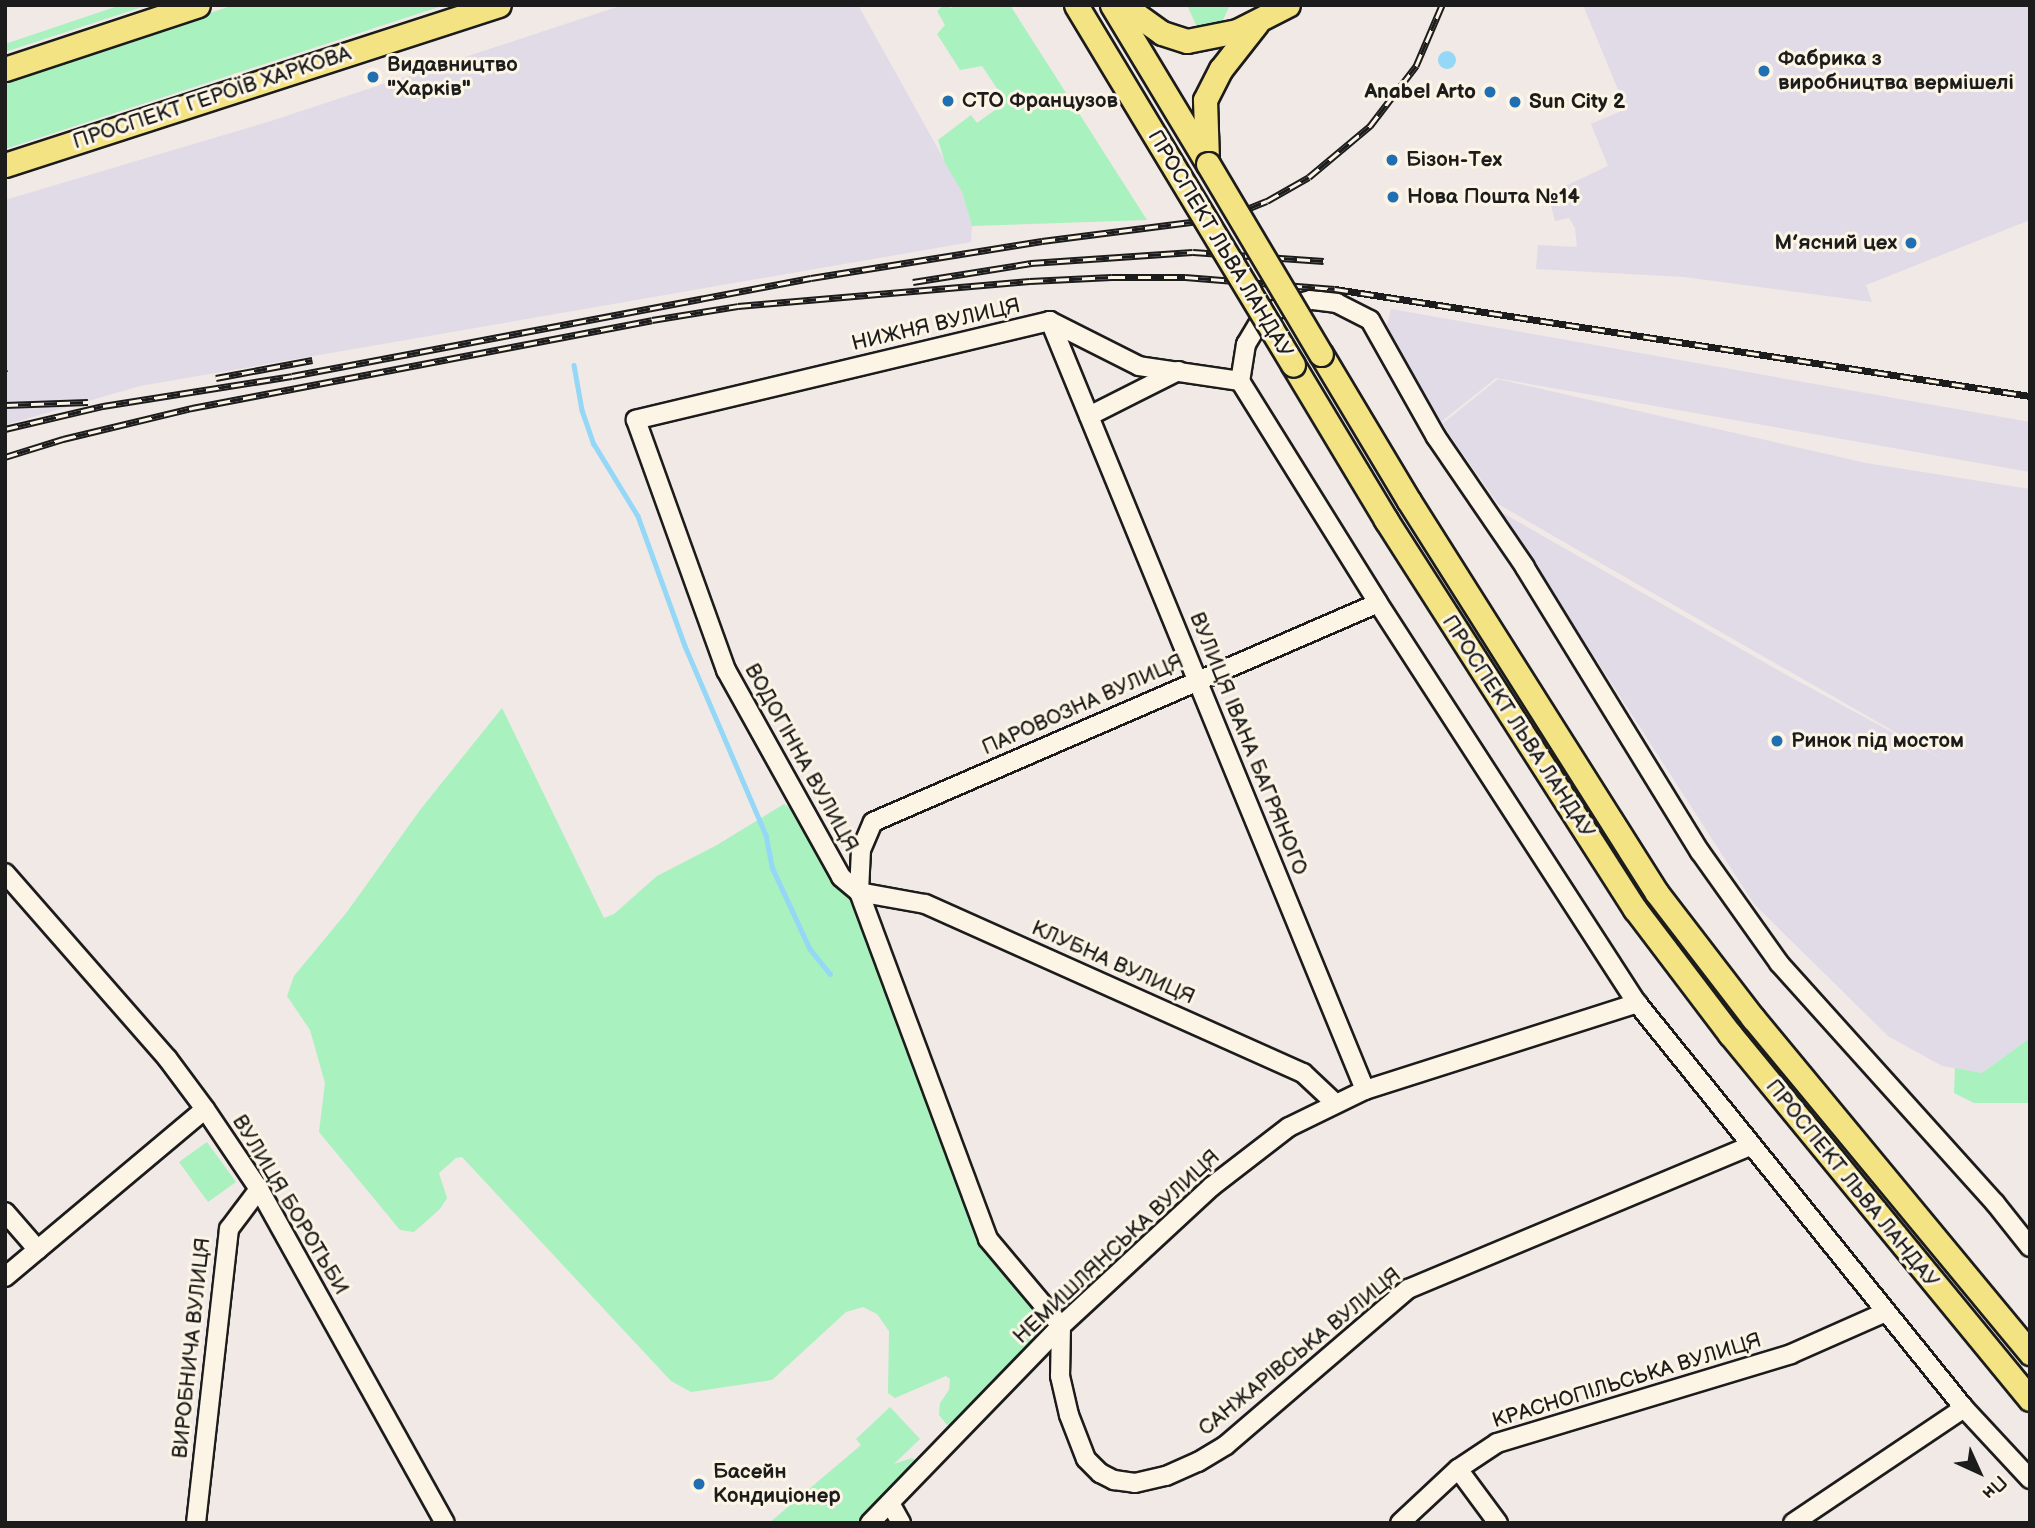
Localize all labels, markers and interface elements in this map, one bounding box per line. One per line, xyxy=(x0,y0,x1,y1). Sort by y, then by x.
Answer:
street label: ПРОСПЕКТ ГЕРОЇВ ХАРКОВА xyxy=(70,41,354,155)
place label: Фабрика з виробництва вермішелі xyxy=(1778,46,2014,96)
place label: Видавництво "Харків" xyxy=(387,52,518,102)
marker: Фабрика з виробництва вермішелі xyxy=(1756,63,1772,79)
marker: Видавництво "Харків" xyxy=(365,69,381,85)
place label: Anabel Arto xyxy=(1365,79,1476,105)
marker: Anabel Arto xyxy=(1482,84,1498,100)
place label: СТО Французов xyxy=(962,88,1118,114)
place label: Sun City 2 xyxy=(1529,89,1626,115)
marker: СТО Французов xyxy=(940,93,956,109)
marker: Sun City 2 xyxy=(1507,94,1523,110)
street label: ПРОСПЕКТ ЛЬВА ЛАНДАУ xyxy=(1142,126,1298,362)
place label: Бізон-Тех xyxy=(1406,147,1502,173)
marker: Бізон-Тех xyxy=(1384,152,1400,168)
place label: Нова Пошта №14 xyxy=(1407,184,1580,210)
marker: Нова Пошта №14 xyxy=(1385,189,1401,205)
place label: М’ясний цех xyxy=(1774,230,1897,256)
marker: М’ясний цех xyxy=(1903,235,1919,251)
street label: НИЖНЯ ВУЛИЦЯ xyxy=(849,293,1023,357)
street label: ВУЛИЦЯ ІВАНА БАГРЯНОГО xyxy=(1184,609,1312,879)
street label: ПРОСПЕКТ ЛЬВА ЛАНДАУ xyxy=(1436,611,1600,843)
street label: ПАРОВОЗНА ВУЛИЦЯ xyxy=(978,649,1188,761)
street label: ВОДОГІННА ВУЛИЦЯ xyxy=(739,659,863,857)
place label: Ринок під мостом xyxy=(1791,728,1964,754)
marker: Ринок під мостом xyxy=(1769,733,1785,749)
street label: КЛУБНА ВУЛИЦЯ xyxy=(1028,916,1198,1010)
street label: ПРОСПЕКТ ЛЬВА ЛАНДАУ xyxy=(1760,1075,1944,1293)
street label: ВУЛИЦЯ БОРОТЬБИ xyxy=(226,1111,354,1299)
street label: НЕМИШЛЯНСЬКА ВУЛИЦЯ xyxy=(1009,1145,1225,1349)
street label: ВИРОБНИЧА ВУЛИЦЯ xyxy=(168,1236,216,1460)
street label: САНЖАРІВСЬКА ВУЛИЦЯ xyxy=(1194,1263,1406,1441)
street label: КРАСНОПІЛЬСЬКА ВУЛИЦЯ xyxy=(1489,1328,1765,1434)
north arrow xyxy=(1944,1437,2014,1507)
place label: Басейн Кондиціонер xyxy=(713,1459,841,1509)
text: Пн xyxy=(1977,1470,2011,1504)
marker: Басейн Кондиціонер xyxy=(691,1476,707,1492)

